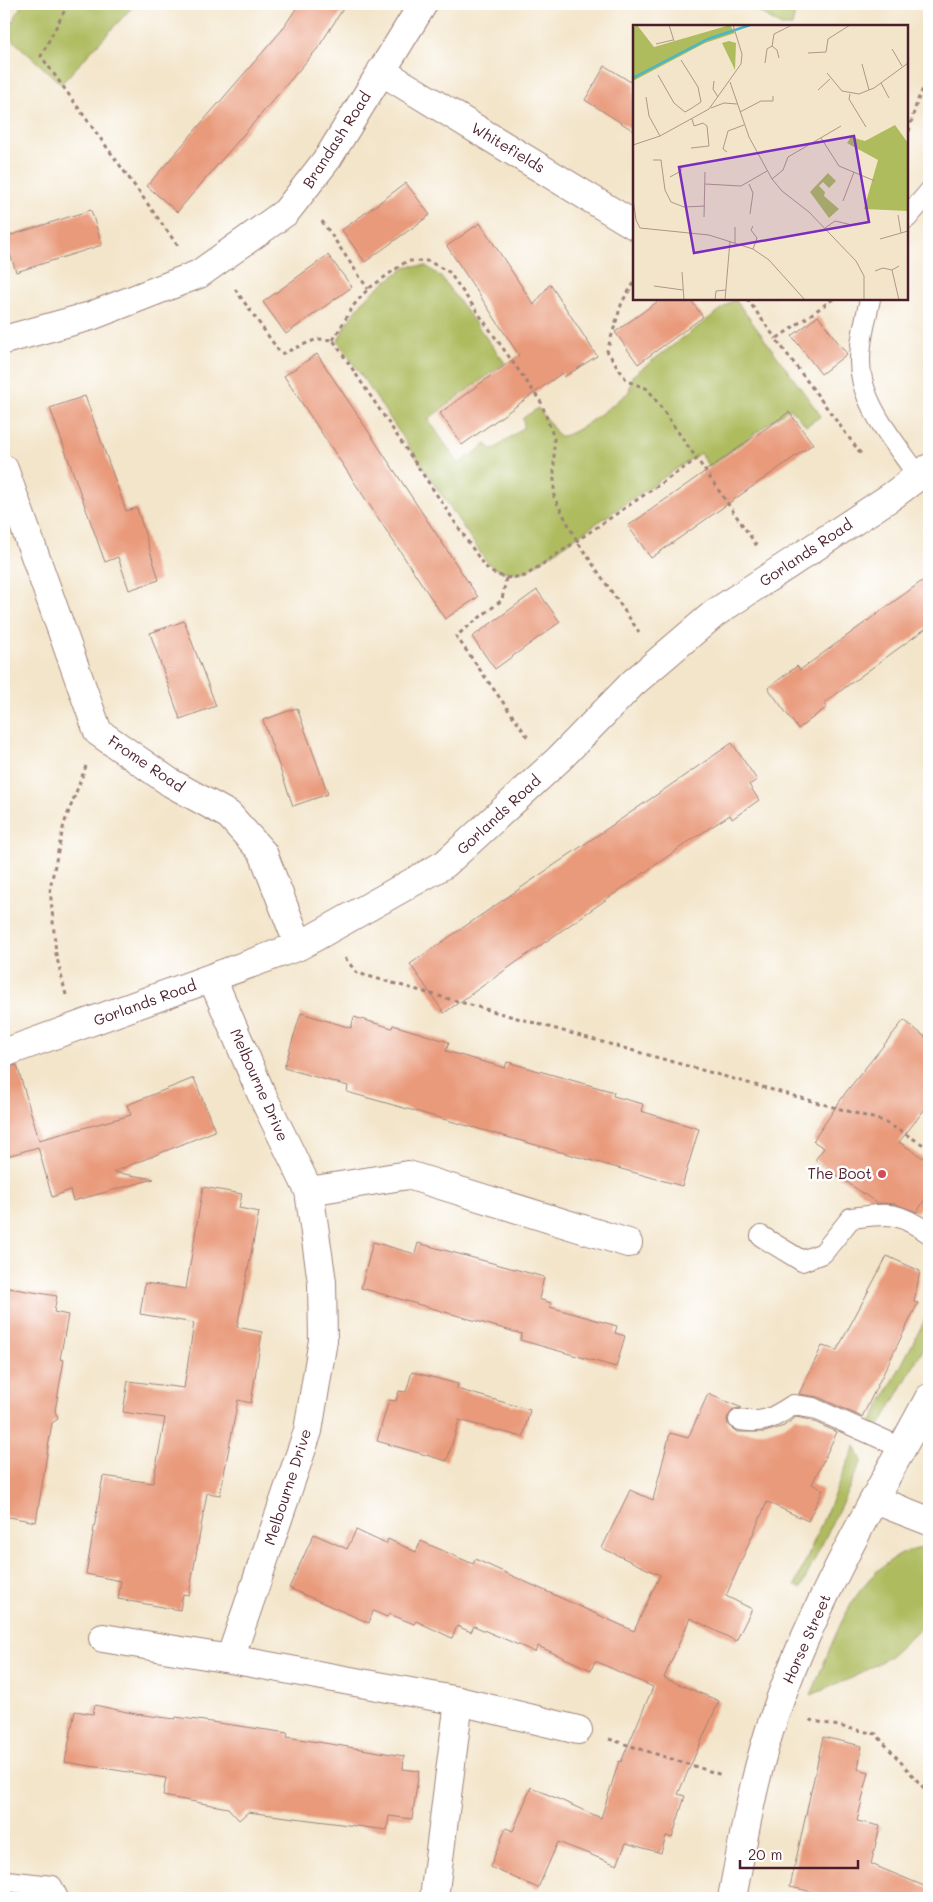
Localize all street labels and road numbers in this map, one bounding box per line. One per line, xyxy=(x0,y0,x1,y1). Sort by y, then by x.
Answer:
street label: Brandash Road xyxy=(297,87,375,192)
street label: Whitefields xyxy=(468,117,549,177)
street label: Gorlands Road xyxy=(755,514,856,591)
street label: Frome Road xyxy=(104,730,189,796)
street label: Gorlands Road xyxy=(452,770,545,858)
street label: Gorlands Road xyxy=(91,974,199,1030)
street label: Melbourne Drive xyxy=(226,1025,294,1144)
street label: Melbourne Drive xyxy=(259,1426,315,1547)
street label: Horse Street xyxy=(777,1591,835,1687)

